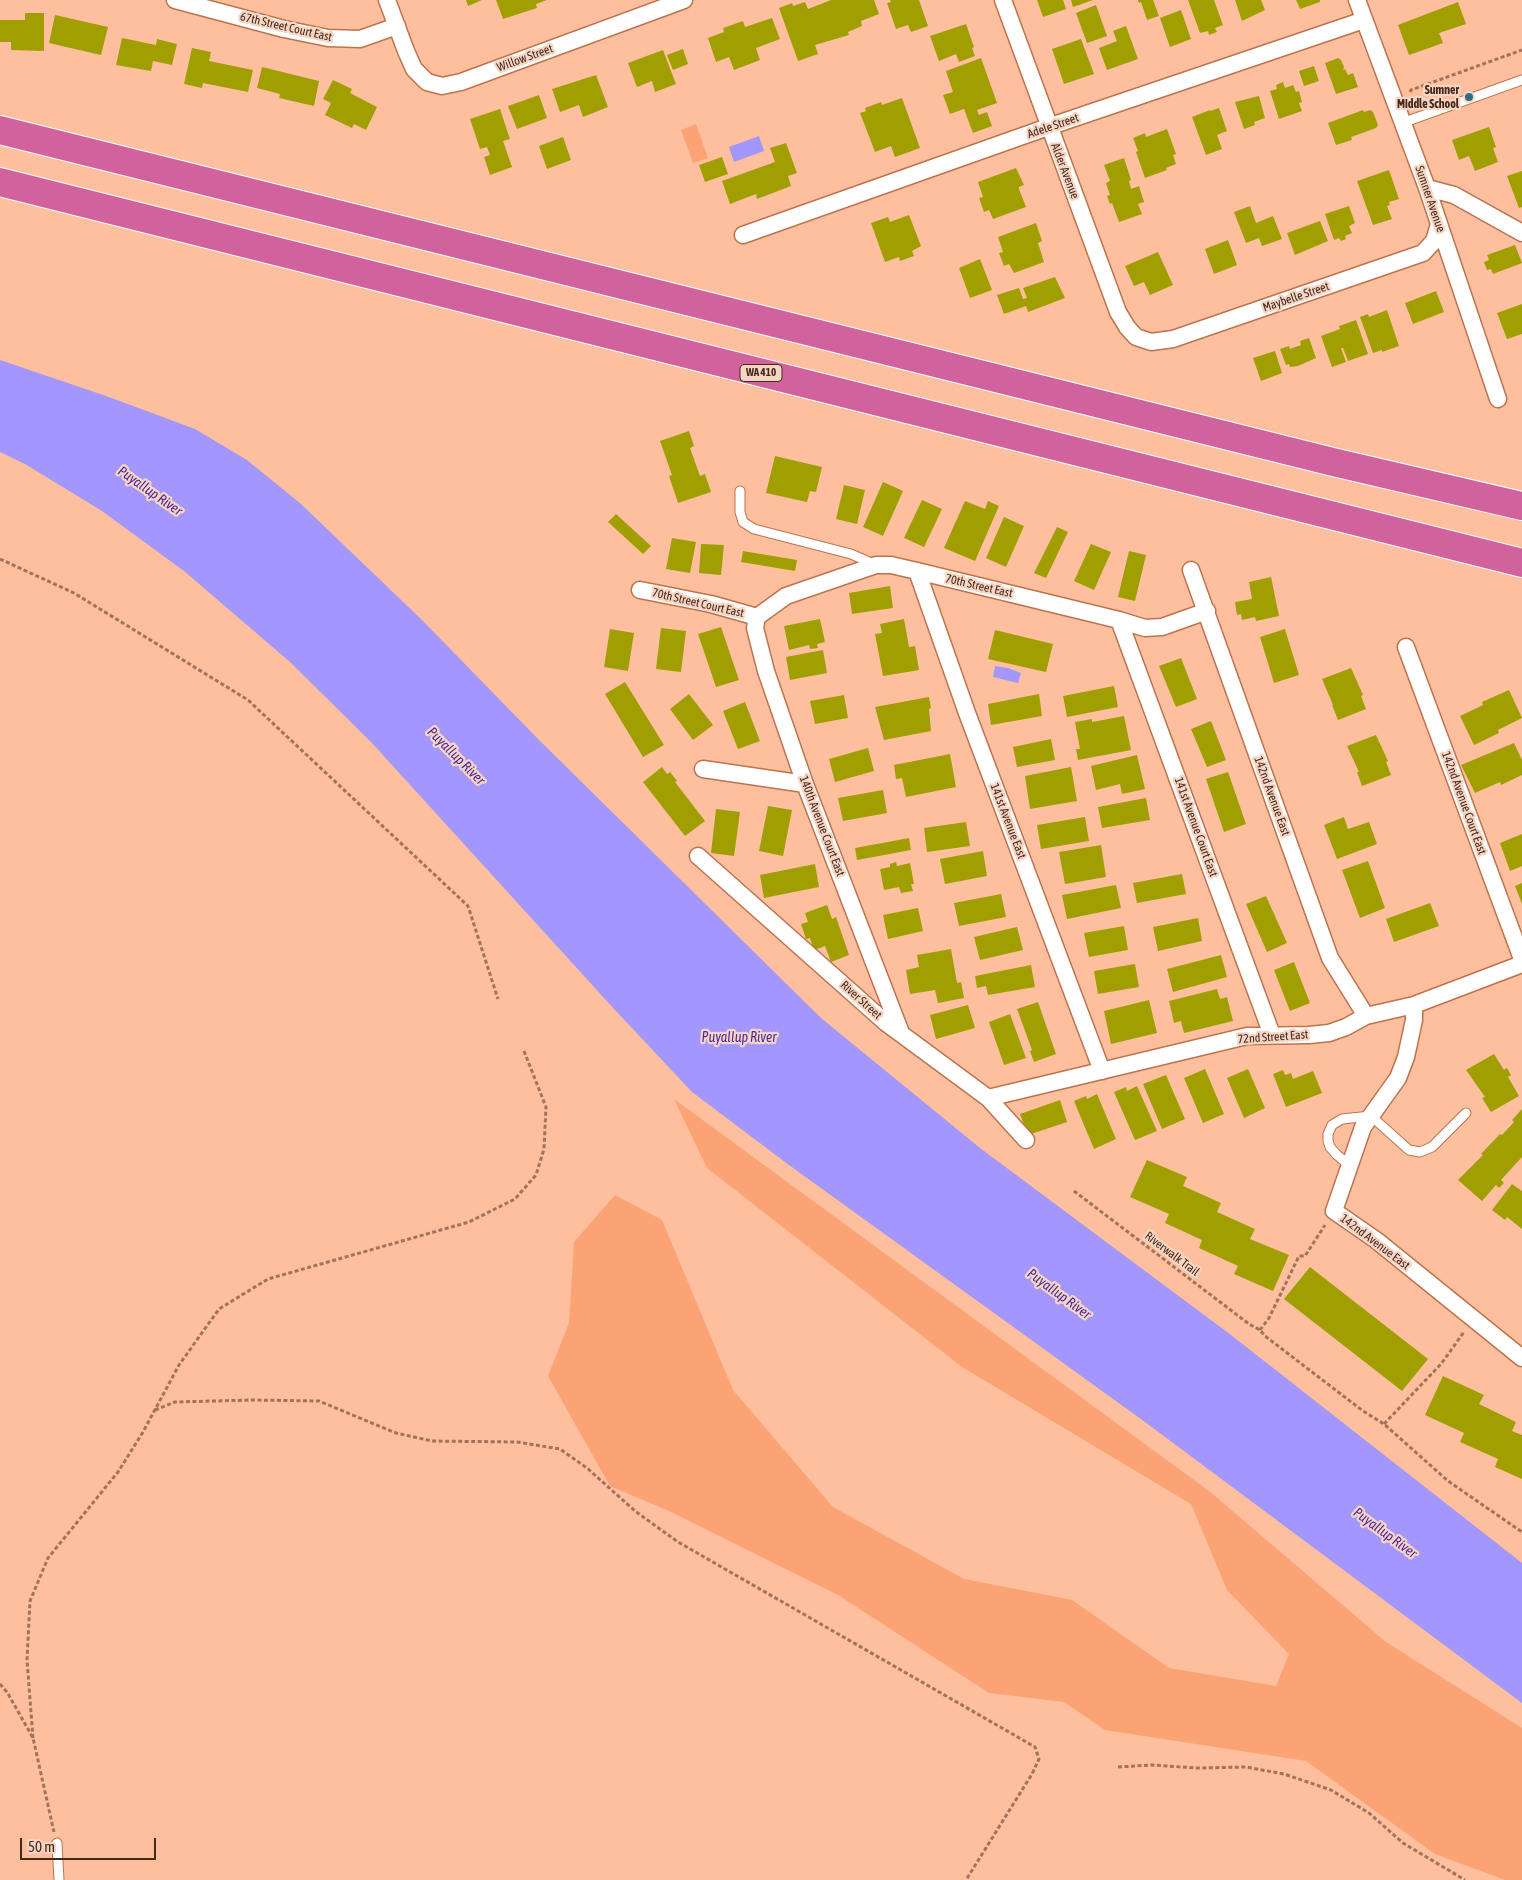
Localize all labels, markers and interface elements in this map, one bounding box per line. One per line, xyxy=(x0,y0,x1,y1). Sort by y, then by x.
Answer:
street label: 67th Street Court East xyxy=(239,9,333,45)
street label: Willow Street xyxy=(495,41,555,75)
place label: Sumner Middle School xyxy=(1397,83,1459,111)
marker: Sumner Middle School xyxy=(1463,91,1475,103)
street label: Adele Street xyxy=(1025,110,1081,142)
street label: Alder Avenue xyxy=(1048,141,1082,201)
street label: Sumner Avenue xyxy=(1412,164,1448,234)
street label: Maybelle Street xyxy=(1261,279,1331,315)
road number: WA 410 xyxy=(740,364,782,382)
water label: Puyallup River xyxy=(115,463,185,519)
street label: 70th Street East xyxy=(944,571,1014,601)
street label: 70th Street Court East xyxy=(651,585,745,621)
water label: Puyallup River xyxy=(424,724,488,788)
street label: 142nd Avenue Court East xyxy=(1439,749,1489,857)
street label: 142nd Avenue East xyxy=(1251,754,1293,838)
street label: 140th Avenue Court East xyxy=(796,774,848,878)
street label: 141st Avenue Court East xyxy=(1171,775,1221,879)
street label: 141st Avenue East xyxy=(987,781,1029,861)
street label: River Street xyxy=(837,978,885,1022)
street label: 72nd Street East xyxy=(1237,1027,1309,1047)
water label: Puyallup River xyxy=(702,1030,776,1046)
street label: 142nd Avenue East xyxy=(1337,1211,1413,1273)
street label: Riverwalk Trail xyxy=(1142,1229,1202,1279)
water label: Puyallup River xyxy=(1024,1265,1094,1323)
water label: Puyallup River xyxy=(1350,1504,1420,1562)
scale bar xyxy=(22,1828,159,1860)
text: 50 m xyxy=(28,1838,55,1855)

